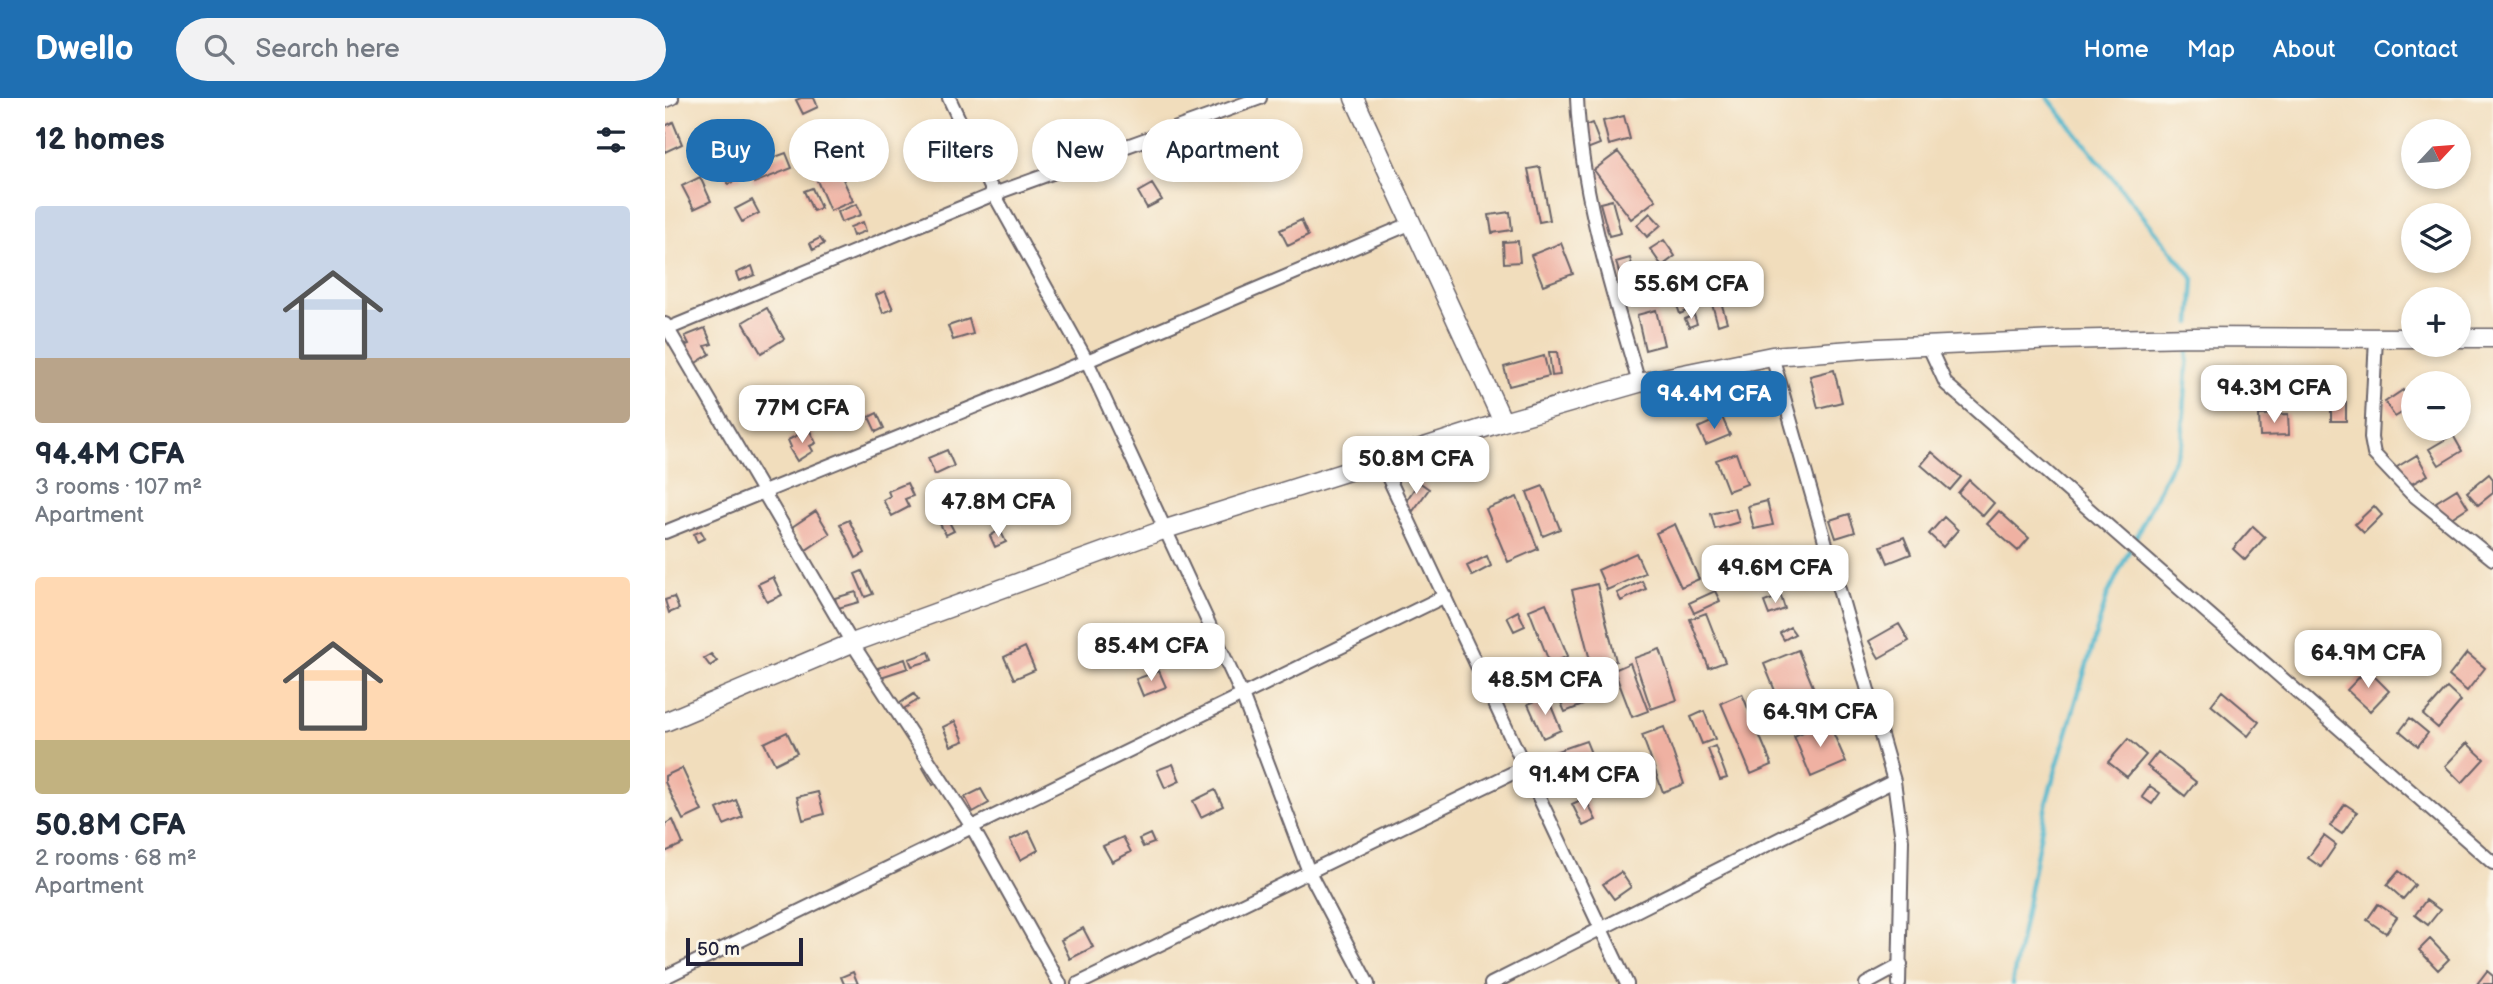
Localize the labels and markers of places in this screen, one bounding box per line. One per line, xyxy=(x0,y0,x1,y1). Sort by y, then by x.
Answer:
pin: 55.6M CFA xyxy=(1611,262,1771,321)
pin: 94.3M CFA xyxy=(2194,366,2354,425)
pin: 94.4M CFA xyxy=(1634,372,1794,431)
pin: 77M CFA xyxy=(737,386,867,445)
pin: 50.8M CFA xyxy=(1336,436,1496,496)
pin: 47.8M CFA xyxy=(918,480,1078,539)
pin: 49.6M CFA xyxy=(1695,546,1855,605)
pin: 85.4M CFA xyxy=(1071,624,1231,683)
pin: 64.9M CFA xyxy=(2288,630,2448,690)
pin: 48.5M CFA xyxy=(1465,658,1625,717)
pin: 64.9M CFA xyxy=(1740,690,1900,749)
pin: 91.4M CFA xyxy=(1504,752,1664,812)

